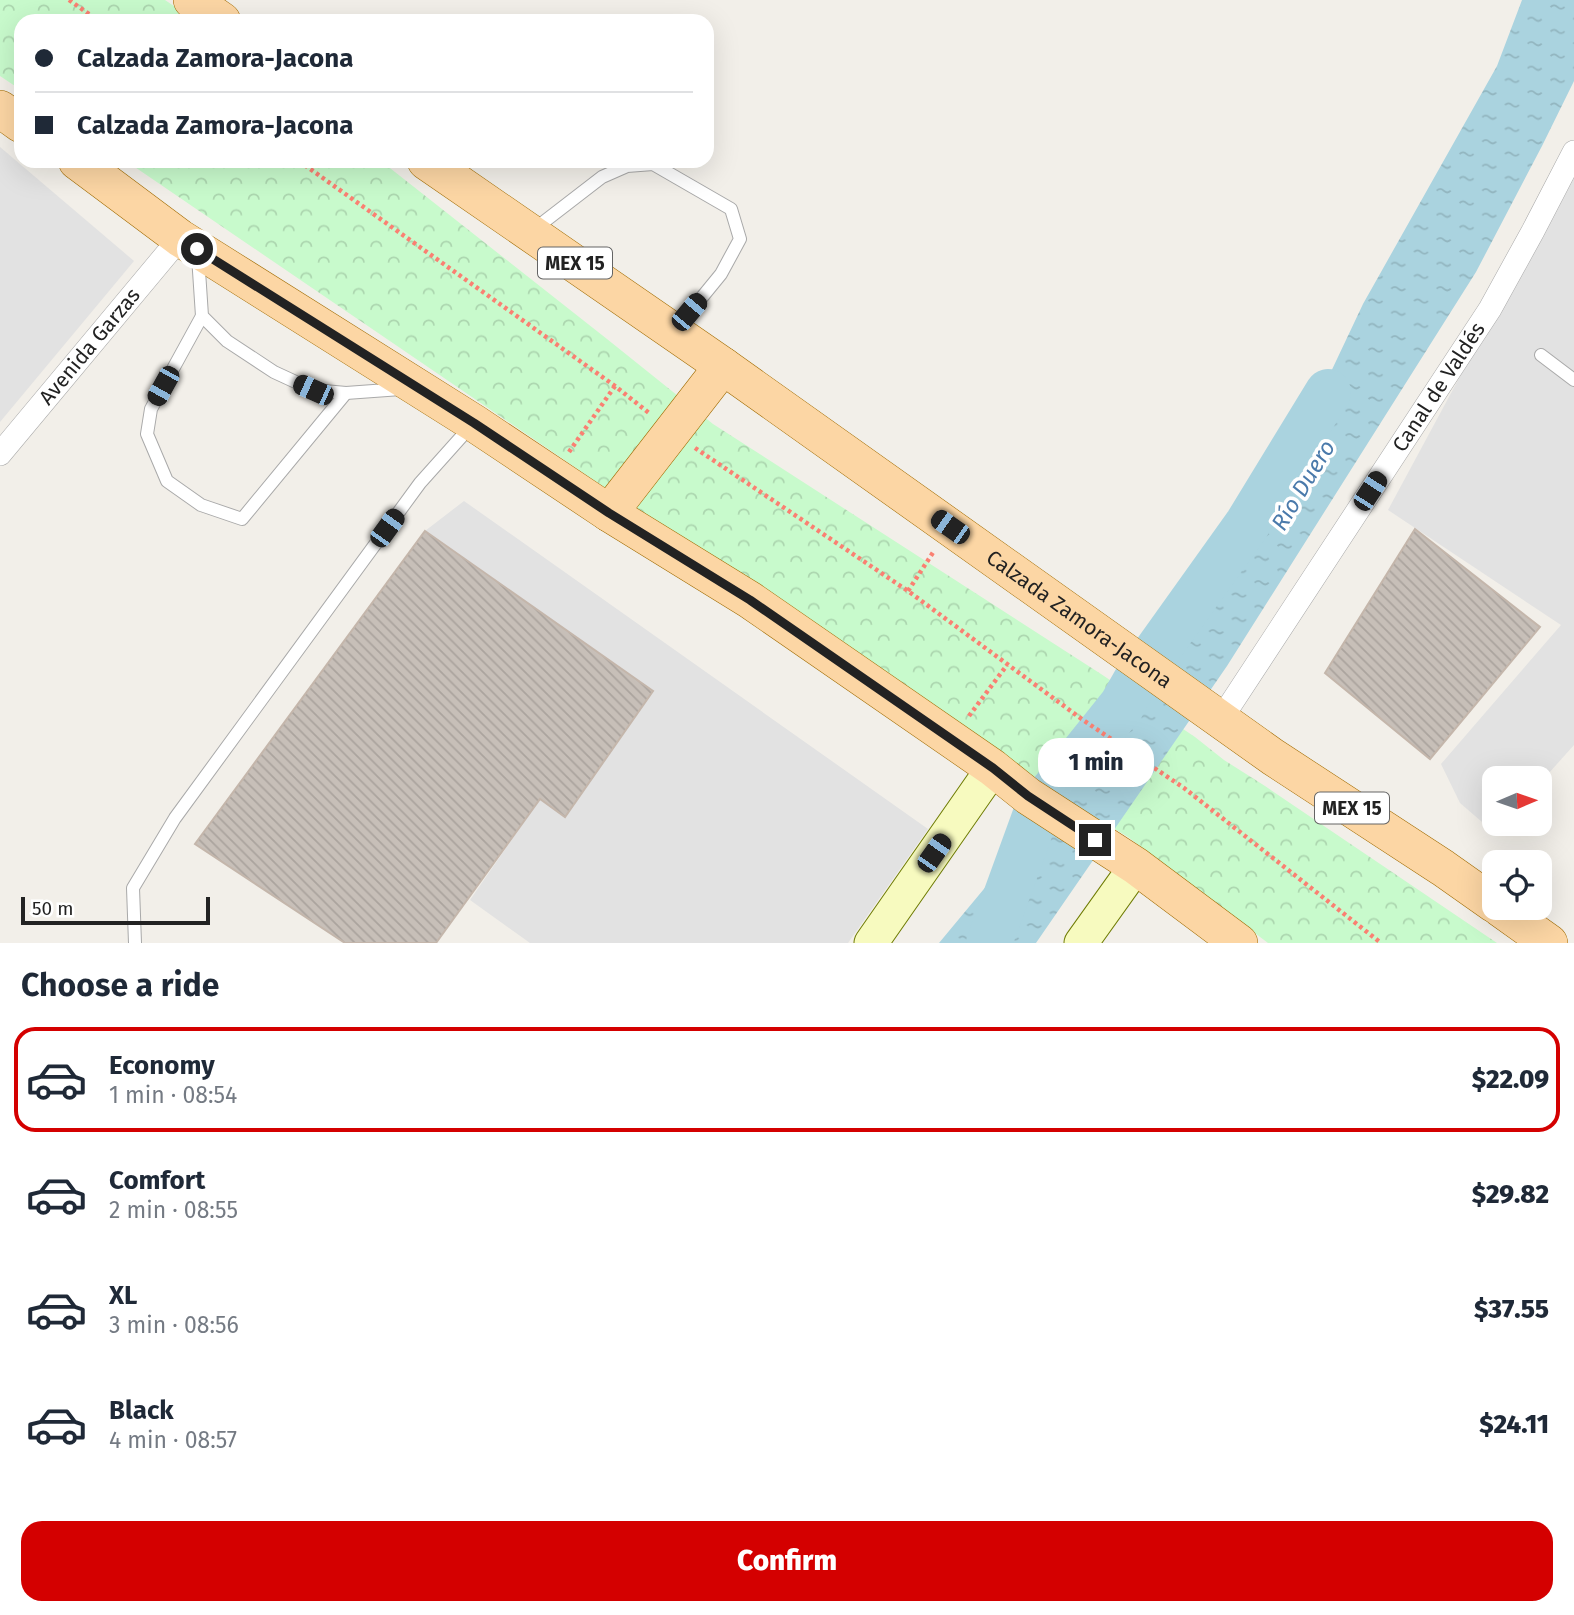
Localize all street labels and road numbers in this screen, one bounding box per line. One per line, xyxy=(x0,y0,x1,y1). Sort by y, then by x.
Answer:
road number: MEX 15 xyxy=(538,247,612,278)
street label: Avenida Garzas xyxy=(34,283,146,410)
street label: Canal de Valdés xyxy=(1387,317,1491,457)
street label: Calzada Zamora-Jacona xyxy=(981,544,1177,694)
road number: MEX 15 xyxy=(1315,792,1389,824)

